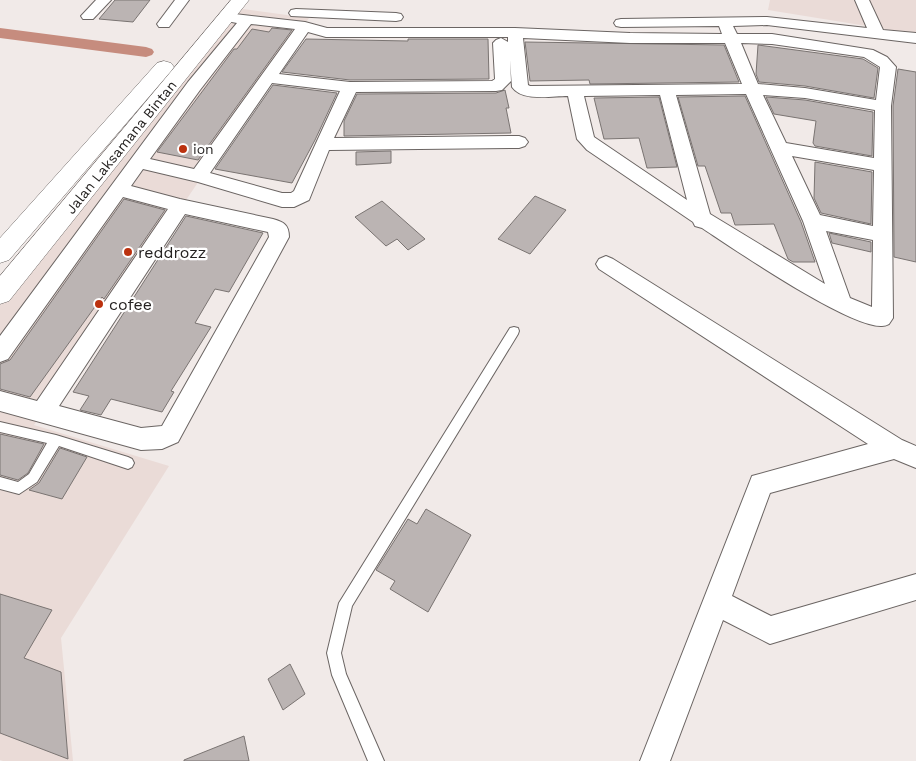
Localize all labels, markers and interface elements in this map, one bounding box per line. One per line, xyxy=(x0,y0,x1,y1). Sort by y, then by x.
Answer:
street label: Jalan Laksamana Bintan xyxy=(62,77,180,217)
place label: ion xyxy=(193,141,214,157)
marker: ion xyxy=(177,143,189,155)
place label: reddrozz xyxy=(138,243,206,262)
marker: reddrozz xyxy=(122,246,134,258)
place label: cofee xyxy=(109,295,152,314)
marker: cofee xyxy=(93,298,105,310)

